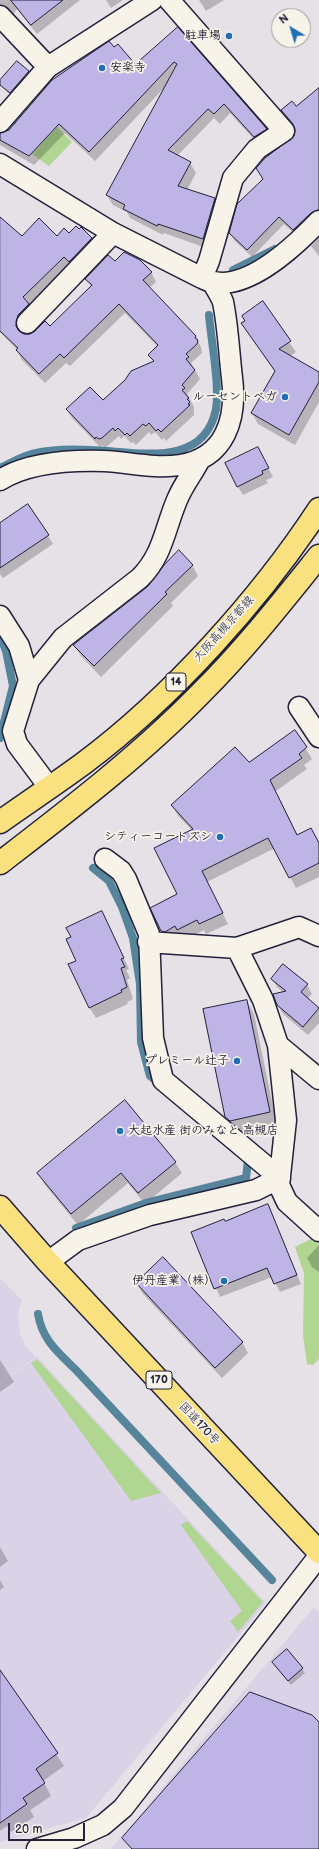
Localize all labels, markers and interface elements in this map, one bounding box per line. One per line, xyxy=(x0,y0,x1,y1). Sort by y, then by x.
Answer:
north arrow xyxy=(271,8,311,48)
text: N xyxy=(277,11,291,27)
place label: 駐車場 xyxy=(185,29,221,43)
marker: 駐車場 xyxy=(224,31,234,41)
place label: 安楽寺 xyxy=(110,61,146,75)
marker: 安楽寺 xyxy=(97,63,107,73)
place label: ルーセントベガ xyxy=(193,390,277,404)
marker: ルーセントベガ xyxy=(280,392,290,402)
street label: 大阪高槻京都線 xyxy=(191,593,257,665)
road number: 14 xyxy=(166,673,186,691)
place label: シティーコートズシ xyxy=(104,830,212,844)
marker: シティーコートズシ xyxy=(215,832,225,842)
place label: プレミール辻子 xyxy=(145,1054,229,1068)
marker: プレミール辻子 xyxy=(232,1056,242,1066)
place label: 大起水産 街のみなと 高槻店 xyxy=(128,1124,278,1138)
marker: 大起水産 街のみなと 高槻店 xyxy=(115,1126,125,1136)
place label: 伊丹産業（株） xyxy=(132,1274,216,1288)
marker: 伊丹産業（株） xyxy=(219,1276,229,1286)
road number: 170 xyxy=(146,1371,172,1389)
street label: 国道170号 xyxy=(175,1399,223,1449)
scale bar xyxy=(10,1815,87,1841)
text: 20 m xyxy=(15,1822,42,1837)

